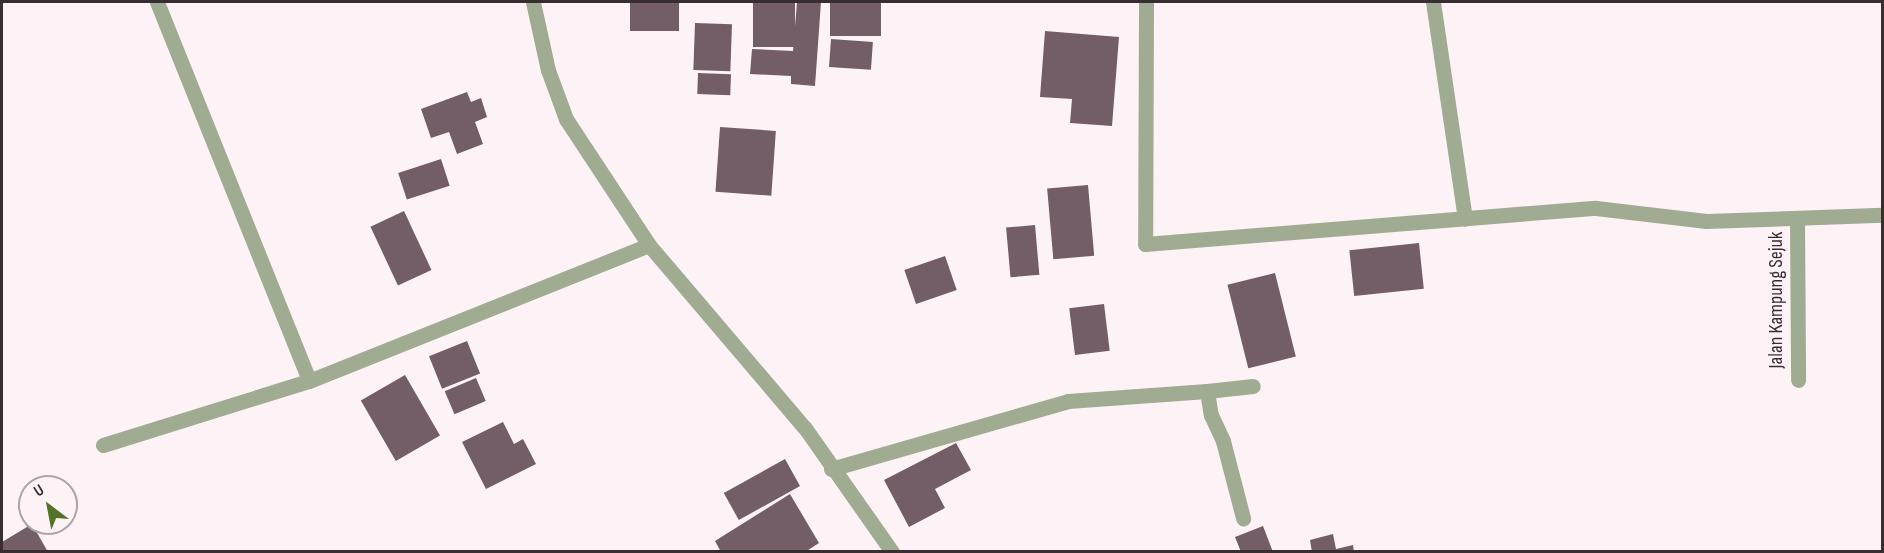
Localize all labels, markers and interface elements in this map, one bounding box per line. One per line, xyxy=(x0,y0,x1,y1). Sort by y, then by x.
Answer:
street label: Jalan Kampung Sejuk xyxy=(1764,232,1788,368)
north arrow xyxy=(18,475,78,535)
text: U xyxy=(31,481,48,501)

